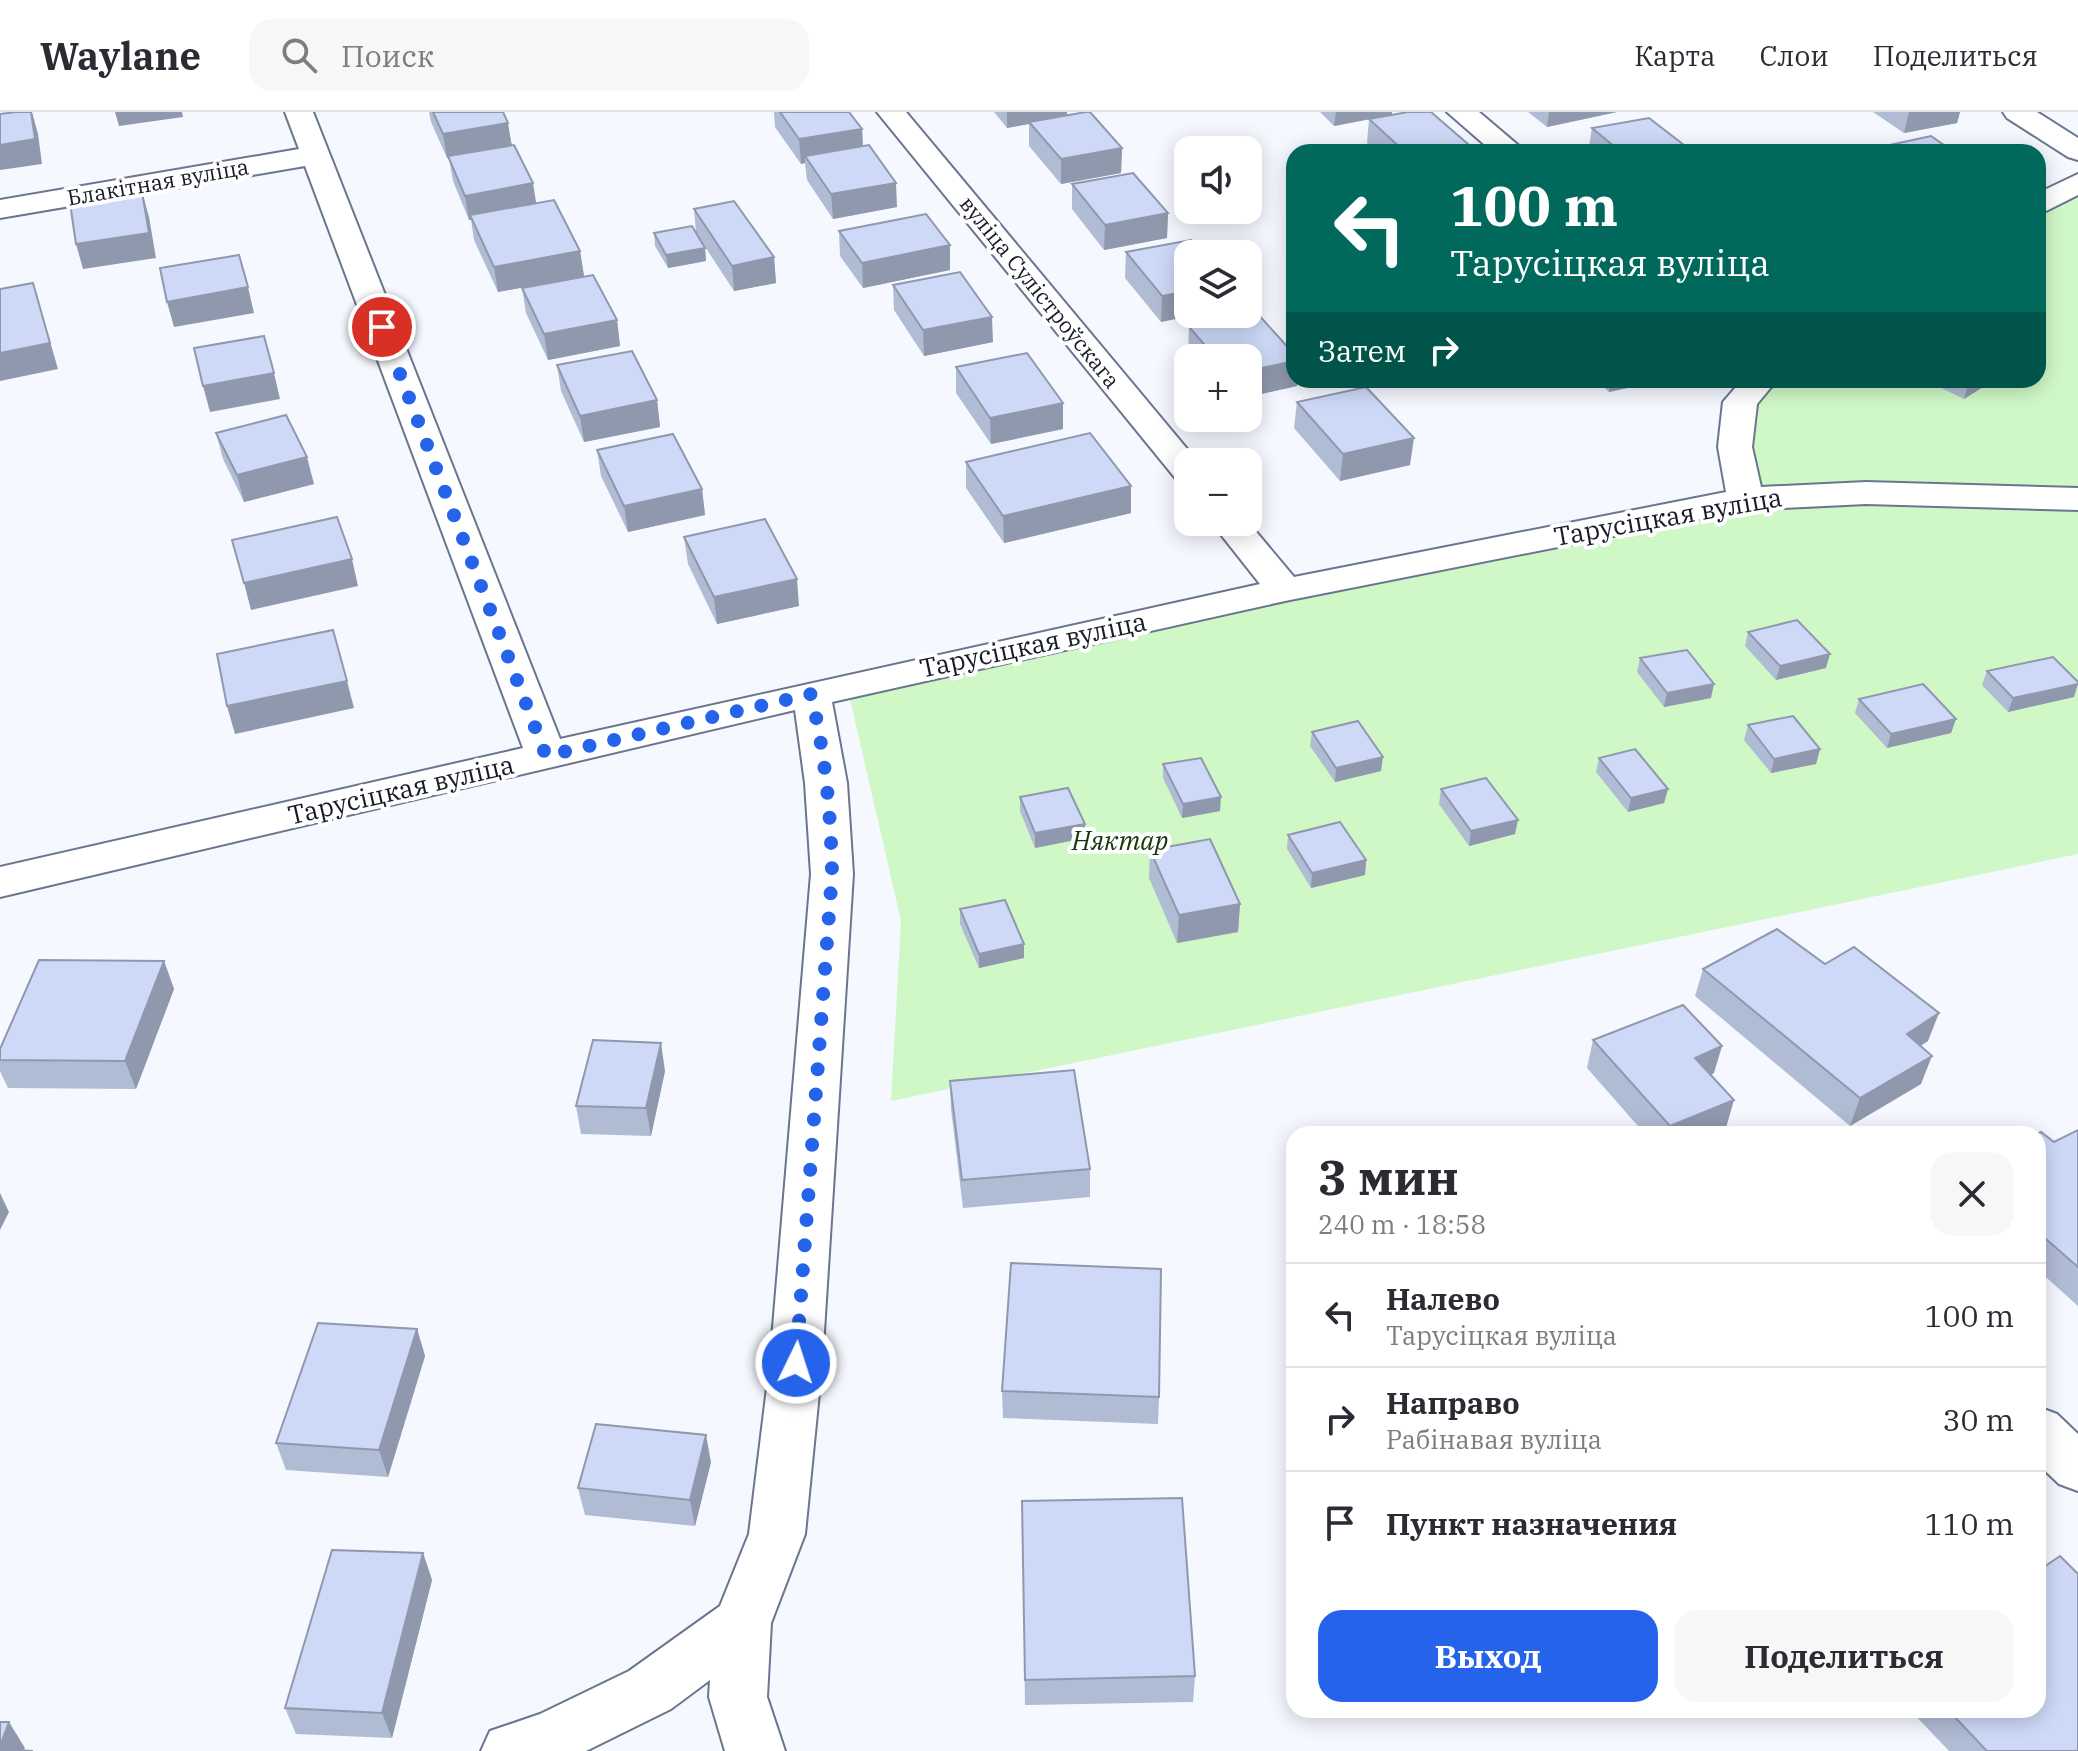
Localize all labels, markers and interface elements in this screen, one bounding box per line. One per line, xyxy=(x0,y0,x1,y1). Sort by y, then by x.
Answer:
search box xyxy=(249,19,809,91)
text: Waylane xyxy=(40,31,201,80)
icon: search xyxy=(277,33,321,77)
text: Поиск xyxy=(341,36,434,75)
text: Карта xyxy=(1634,37,1715,74)
text: Слои xyxy=(1759,37,1829,74)
text: Поделиться xyxy=(1873,37,2038,74)
map controls xyxy=(1174,136,1262,536)
button: sound xyxy=(1174,136,1262,224)
street label: Блакітная вуліца xyxy=(65,151,251,212)
text: 100 m xyxy=(1450,169,1618,241)
icon: left xyxy=(1318,176,1422,280)
street label: вуліца Сулістроўскага xyxy=(954,190,1127,394)
text: Тарусіцкая вуліца xyxy=(1450,239,1770,286)
button: layers xyxy=(1174,240,1262,328)
pin xyxy=(348,293,416,361)
icon: arrive xyxy=(360,305,404,349)
icon: right xyxy=(1422,328,1466,372)
text: Затем xyxy=(1318,331,1406,370)
button: + xyxy=(1174,344,1262,432)
button: − xyxy=(1174,448,1262,536)
street label: Тарусіцкая вуліца xyxy=(1551,479,1785,553)
street label: Тарусіцкая вуліца xyxy=(916,603,1149,685)
street label: Тарусіцкая вуліца xyxy=(284,746,517,832)
park label: Няктар xyxy=(1071,823,1168,857)
text: 3 мин xyxy=(1318,1146,1459,1208)
button: close xyxy=(1930,1152,2014,1236)
text: 240 m · 18:58 xyxy=(1318,1207,1486,1241)
text: Налево xyxy=(1386,1279,1500,1318)
icon: left xyxy=(1318,1293,1362,1337)
text: 100 m xyxy=(1924,1296,2014,1335)
text: Тарусіцкая вуліца xyxy=(1386,1318,1617,1352)
position arrow xyxy=(754,1321,838,1405)
text: Направо xyxy=(1386,1383,1520,1422)
icon: right xyxy=(1318,1397,1362,1441)
text: 30 m xyxy=(1942,1400,2014,1439)
text: Рабінавая вуліца xyxy=(1386,1422,1602,1456)
icon: arrive xyxy=(1318,1501,1362,1545)
text: Пункт назначения xyxy=(1386,1504,1677,1543)
text: 110 m xyxy=(1924,1504,2014,1543)
button: Выход xyxy=(1318,1610,1658,1702)
button: Поделиться xyxy=(1674,1610,2014,1702)

